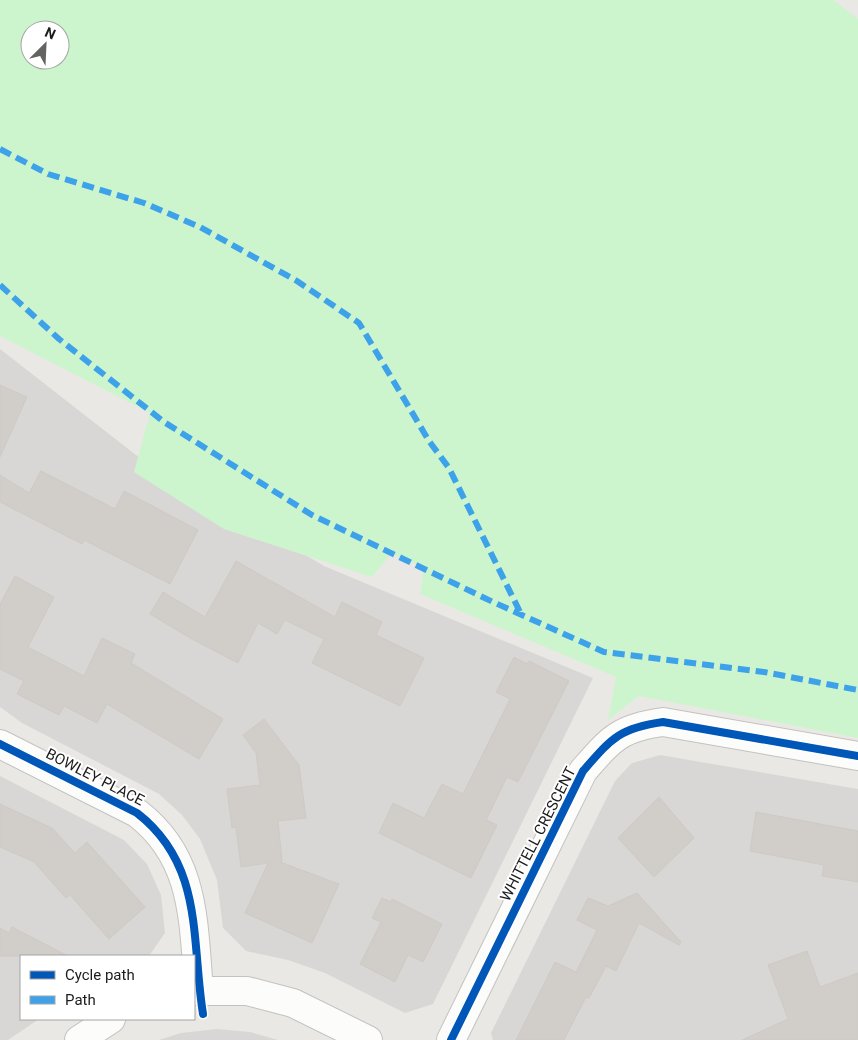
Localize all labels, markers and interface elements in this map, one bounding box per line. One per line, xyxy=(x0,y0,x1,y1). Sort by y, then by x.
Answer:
north arrow xyxy=(20,20,70,70)
text: N xyxy=(43,24,58,42)
street label: BOWLEY PLACE xyxy=(43,744,148,810)
street label: WHITTELL CRESCENT xyxy=(496,764,580,904)
legend xyxy=(20,955,195,1020)
text: Cycle path xyxy=(65,966,135,984)
text: Path xyxy=(65,991,96,1009)

